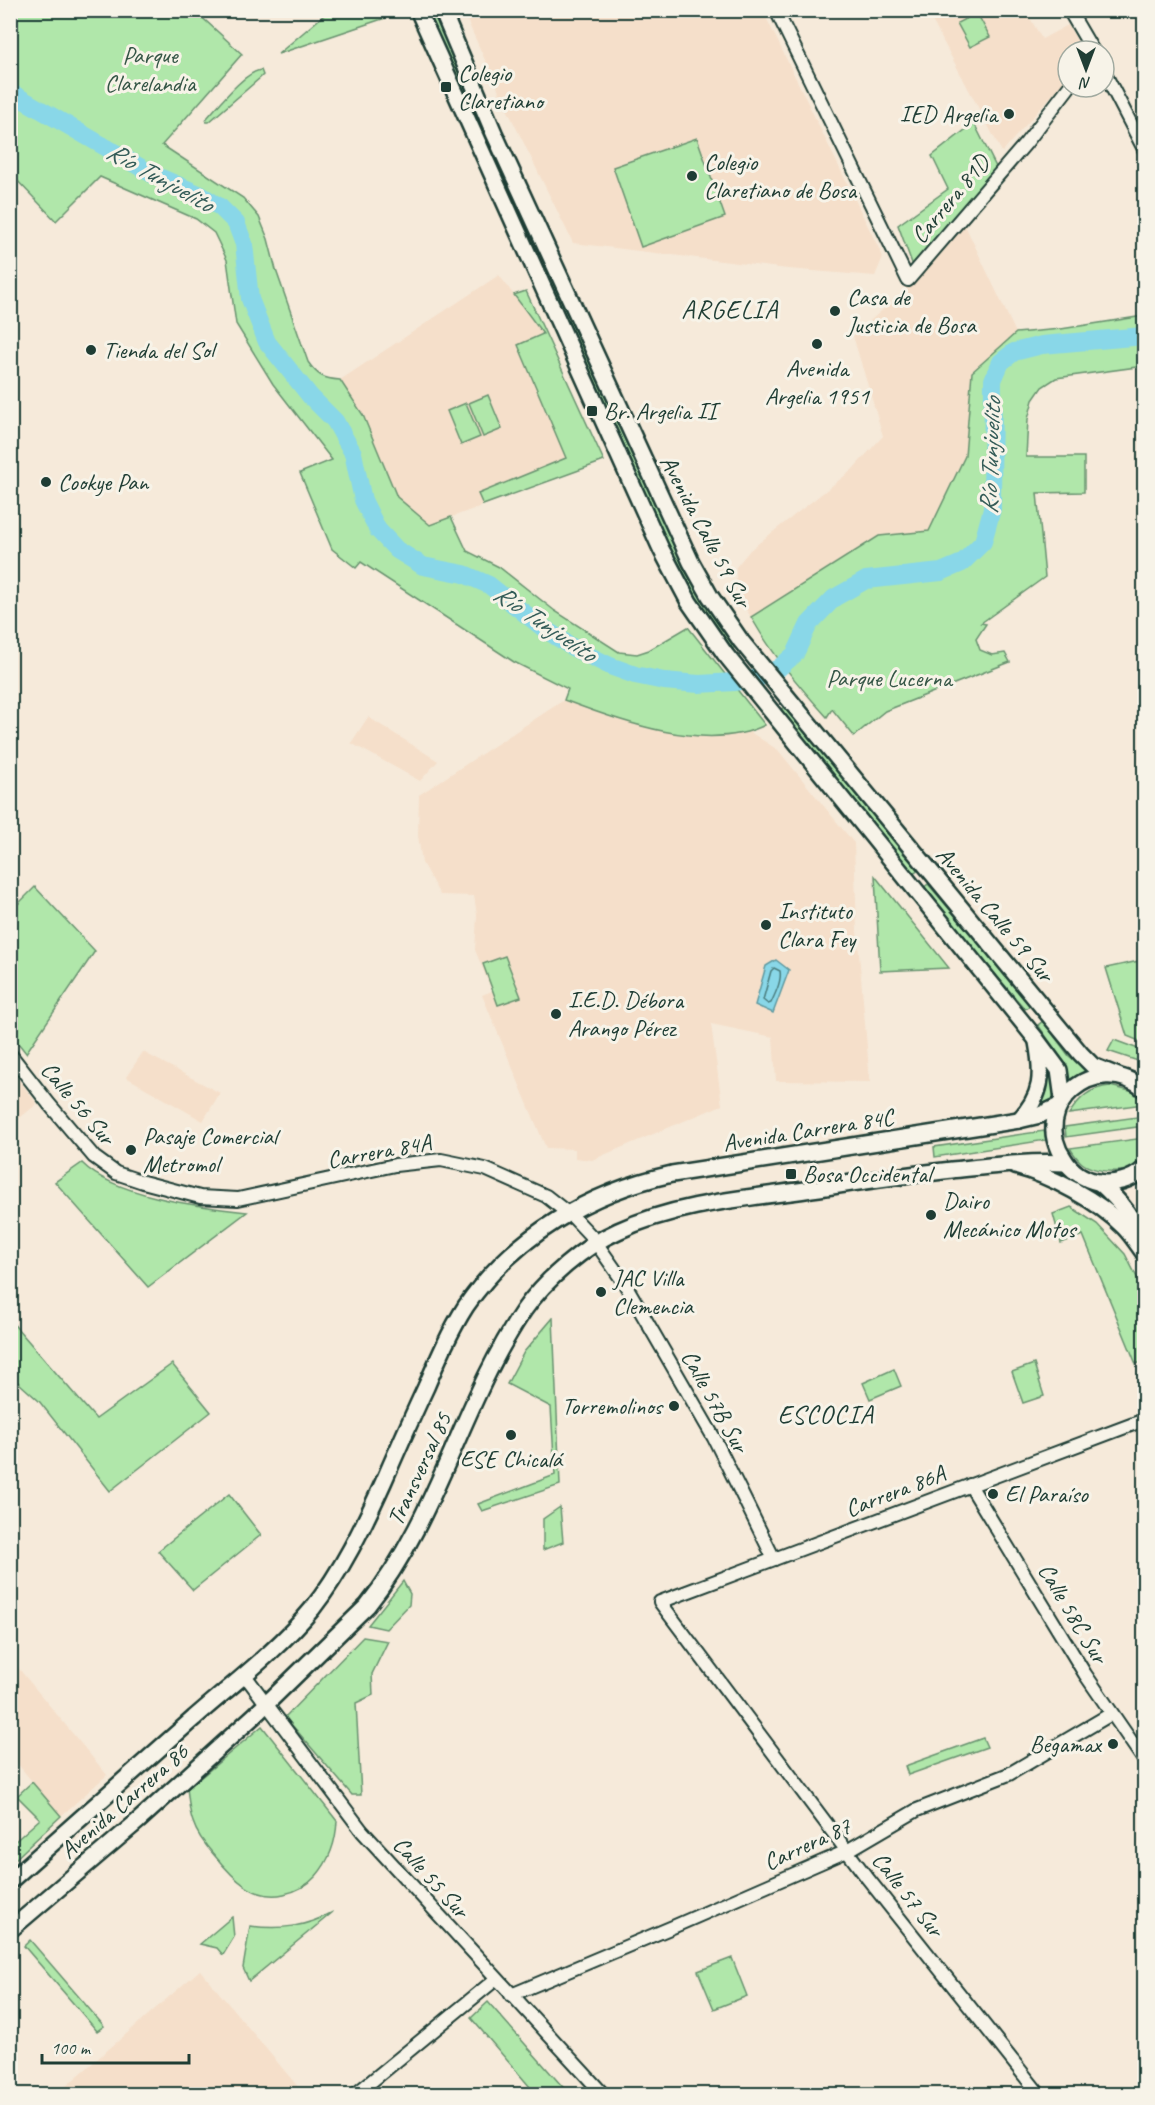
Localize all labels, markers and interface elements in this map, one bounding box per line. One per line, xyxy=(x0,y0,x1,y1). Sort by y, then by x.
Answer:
north arrow xyxy=(1056,39,1116,99)
park label: Parque Clarelandia xyxy=(105,40,197,98)
place label: Colegio Claretiano xyxy=(458,58,545,116)
text: N xyxy=(1078,73,1091,93)
marker: Colegio Claretiano xyxy=(439,80,453,94)
place label: IED Argelia xyxy=(900,99,999,129)
marker: IED Argelia xyxy=(1002,107,1016,121)
water label: Río Tunjuelito xyxy=(101,134,222,221)
place label: Colegio Claretiano de Bosa xyxy=(704,147,858,205)
street label: Carrera 81D xyxy=(904,147,997,249)
marker: Colegio Claretiano de Bosa xyxy=(685,169,699,183)
place label: Casa de Justicia de Bosa xyxy=(846,282,977,340)
district label: ARGELIA xyxy=(681,293,779,326)
marker: Casa de Justicia de Bosa xyxy=(828,304,842,318)
place label: Tienda del Sol xyxy=(103,335,218,365)
marker: Avenida Argelia 1951 xyxy=(810,337,824,351)
marker: Tienda del Sol xyxy=(84,343,98,357)
place label: Avenida Argelia 1951 xyxy=(765,353,870,411)
water label: Río Tunjuelito xyxy=(971,394,1009,515)
place label: Br. Argelia II xyxy=(604,396,722,426)
marker: Br. Argelia II xyxy=(585,404,599,418)
street label: Avenida Calle 59 Sur xyxy=(653,450,760,614)
place label: Cookye Pan xyxy=(58,467,149,497)
marker: Cookye Pan xyxy=(39,475,53,489)
water label: Río Tunjuelito xyxy=(488,577,606,671)
park label: Parque Lucerna xyxy=(826,663,954,693)
street label: Avenida Calle 59 Sur xyxy=(930,840,1062,990)
place label: Instituto Clara Fey xyxy=(778,896,857,954)
marker: Instituto Clara Fey xyxy=(759,918,773,932)
place label: I.E.D. Débora Arango Pérez xyxy=(568,985,684,1043)
marker: I.E.D. Débora Arango Pérez xyxy=(549,1007,563,1021)
street label: Calle 56 Sur xyxy=(34,1055,123,1153)
street label: Avenida Carrera 84C xyxy=(721,1101,898,1158)
place label: Pasaje Comercial Metromol xyxy=(143,1121,281,1179)
street label: Carrera 84A xyxy=(325,1127,434,1175)
marker: Pasaje Comercial Metromol xyxy=(124,1143,138,1157)
place label: Bosa Occidental xyxy=(803,1159,935,1189)
marker: Bosa Occidental xyxy=(784,1167,798,1181)
place label: Dairo Mecánico Motos xyxy=(943,1186,1078,1244)
marker: Dairo Mecánico Motos xyxy=(924,1208,938,1222)
place label: JAC Villa Clemencia xyxy=(612,1263,695,1321)
marker: JAC Villa Clemencia xyxy=(594,1285,608,1299)
street label: Calle 57B Sur xyxy=(675,1344,757,1460)
place label: Torremolinos xyxy=(562,1391,664,1421)
district label: ESCOCIA xyxy=(778,1398,875,1431)
marker: Torremolinos xyxy=(667,1399,681,1413)
street label: Transversal 85 xyxy=(380,1407,459,1530)
marker: ESE Chicalá xyxy=(504,1428,518,1442)
place label: ESE Chicalá xyxy=(460,1444,564,1474)
street label: Carrera 86A xyxy=(841,1458,950,1524)
place label: El Paraíso xyxy=(1005,1479,1089,1509)
marker: El Paraíso xyxy=(986,1487,1000,1501)
street label: Calle 58C Sur xyxy=(1031,1558,1116,1671)
place label: Begamax xyxy=(1030,1729,1103,1759)
street label: Avenida Carrera 86 xyxy=(53,1736,195,1865)
marker: Begamax xyxy=(1106,1737,1120,1751)
street label: Carrera 87 xyxy=(759,1810,856,1877)
street label: Calle 55 Sur xyxy=(387,1830,477,1926)
street label: Calle 57 Sur xyxy=(866,1845,952,1944)
scale bar xyxy=(42,2027,189,2065)
text: 100 m xyxy=(51,2037,92,2059)

